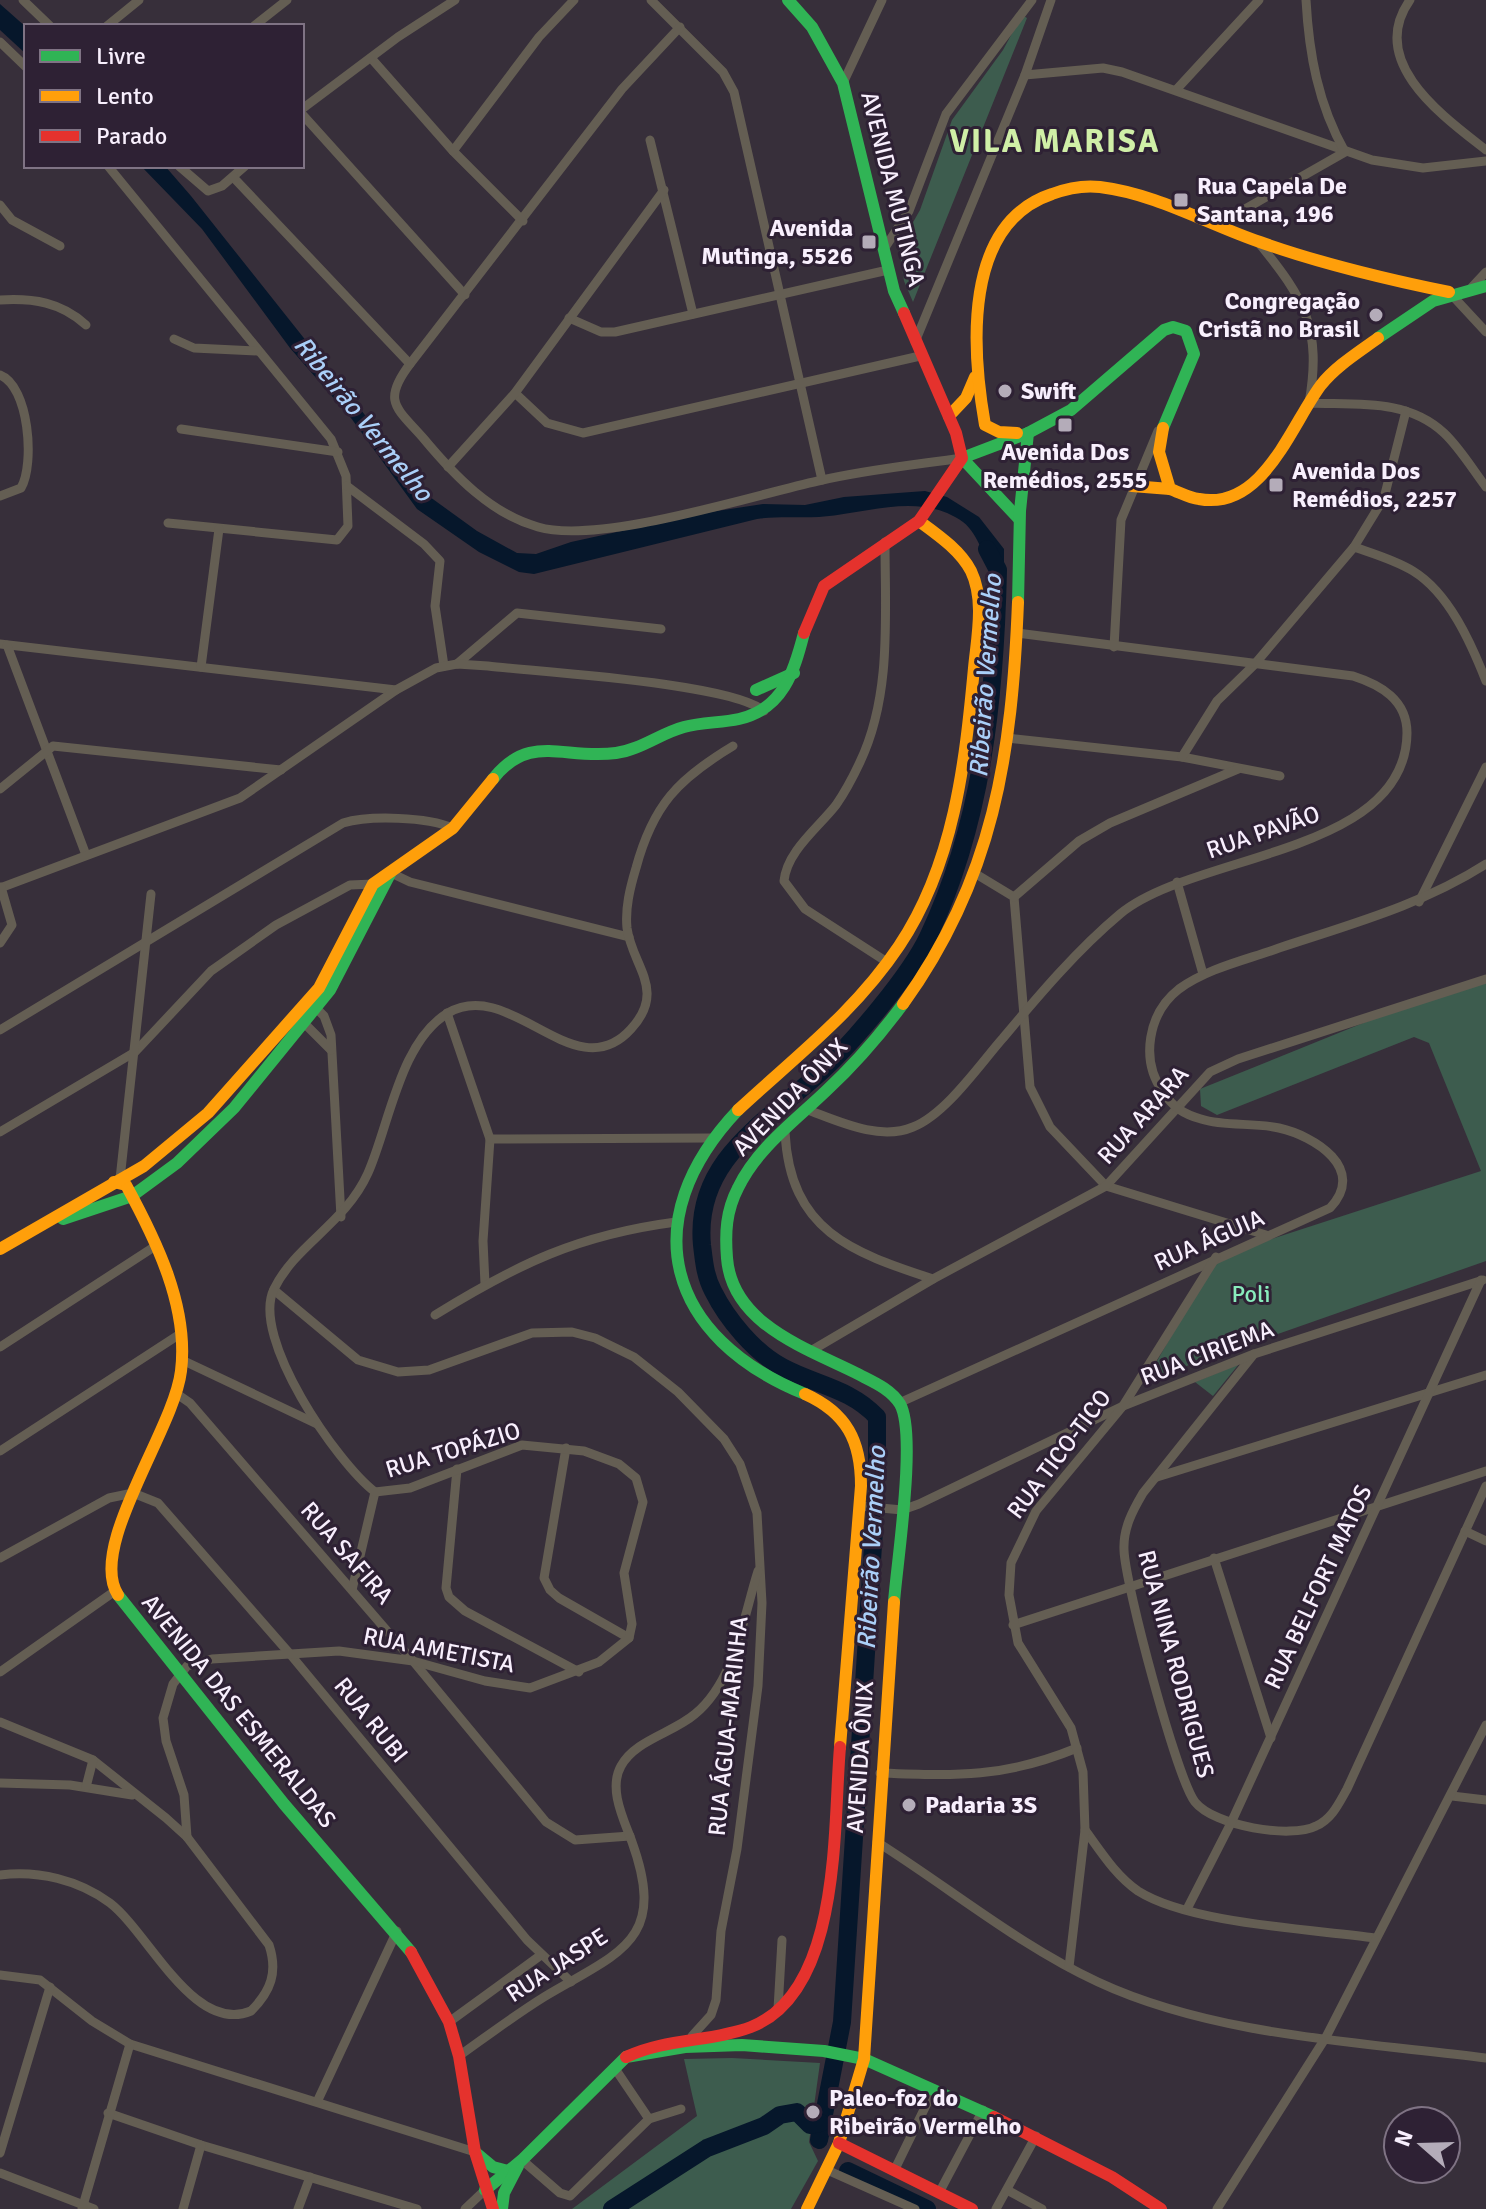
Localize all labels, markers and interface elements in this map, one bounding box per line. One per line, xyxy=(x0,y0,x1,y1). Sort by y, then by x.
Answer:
legend xyxy=(24,24,304,168)
text: Livre xyxy=(96,41,146,71)
text: Lento xyxy=(96,81,154,111)
street label: AVENIDA MUTINGA xyxy=(854,88,932,290)
text: Parado xyxy=(96,121,167,151)
district label: VILA MARISA xyxy=(950,122,1160,161)
place label: Rua Capela De Santana, 196 xyxy=(1197,171,1347,229)
marker: Rua Capela De Santana, 196 xyxy=(1172,191,1190,209)
place label: Avenida Mutinga, 5526 xyxy=(701,213,853,271)
marker: Avenida Mutinga, 5526 xyxy=(860,233,878,251)
place label: Congregação Cristã no Brasil xyxy=(1198,286,1360,344)
marker: Congregação Cristã no Brasil xyxy=(1367,306,1385,324)
water label: Ribeirão Vermelho xyxy=(287,330,440,509)
place label: Swift xyxy=(1021,376,1077,406)
marker: Swift xyxy=(996,382,1014,400)
marker: Avenida Dos Remédios, 2555 xyxy=(1056,416,1074,434)
place label: Avenida Dos Remédios, 2555 xyxy=(982,437,1148,495)
place label: Avenida Dos Remédios, 2257 xyxy=(1292,456,1457,514)
marker: Avenida Dos Remédios, 2257 xyxy=(1267,476,1285,494)
water label: Ribeirão Vermelho xyxy=(963,572,1009,779)
street label: RUA PAVÃO xyxy=(1202,799,1324,865)
street label: AVENIDA ÔNIX xyxy=(726,1032,854,1162)
street label: RUA ARARA xyxy=(1091,1059,1195,1171)
street label: RUA ÁGUIA xyxy=(1149,1202,1269,1278)
park label: Poli xyxy=(1232,1279,1270,1309)
street label: RUA CIRIEMA xyxy=(1136,1314,1278,1392)
street label: RUA TICO-TICO xyxy=(1000,1383,1118,1525)
street label: RUA TOPÁZIO xyxy=(382,1415,524,1485)
water label: Ribeirão Vermelho xyxy=(851,1444,893,1650)
street label: RUA BELFORT MATOS xyxy=(1257,1480,1379,1694)
street label: RUA SAFIRA xyxy=(294,1496,400,1611)
street label: RUA NINA RODRIGUES xyxy=(1131,1547,1221,1781)
street label: AVENIDA DAS ESMERALDAS xyxy=(135,1588,343,1834)
street label: RUA ÁGUA-MARINHA xyxy=(702,1614,754,1837)
street label: RUA AMETISTA xyxy=(361,1621,518,1679)
street label: RUA RUBI xyxy=(327,1671,415,1769)
street label: AVENIDA ÔNIX xyxy=(840,1680,880,1834)
place label: Padaria 3S xyxy=(925,1790,1037,1820)
marker: Padaria 3S xyxy=(900,1796,918,1814)
street label: RUA JASPE xyxy=(501,1921,613,2009)
place label: Paleo-foz do Ribeirão Vermelho xyxy=(829,2083,1021,2141)
marker: Paleo-foz do Ribeirão Vermelho xyxy=(804,2103,822,2121)
north arrow xyxy=(1382,2105,1462,2185)
text: N xyxy=(1388,2127,1419,2150)

